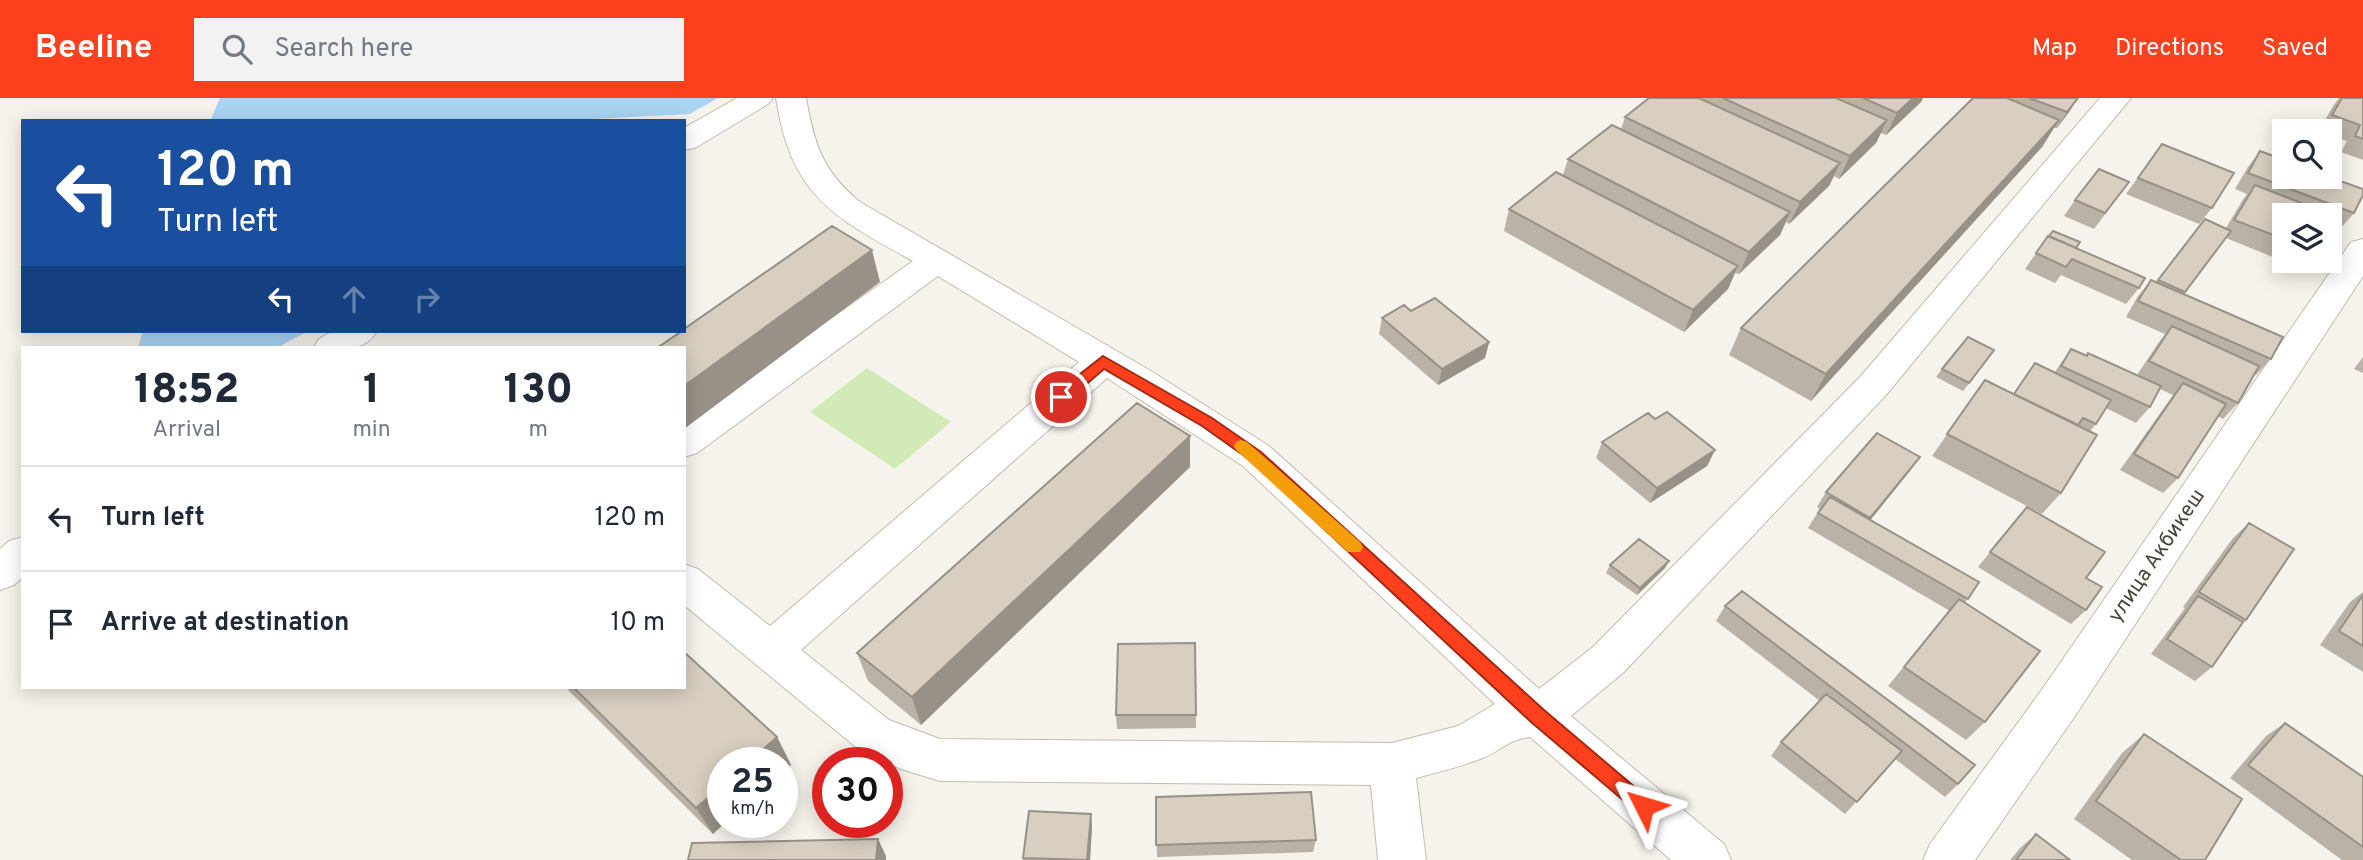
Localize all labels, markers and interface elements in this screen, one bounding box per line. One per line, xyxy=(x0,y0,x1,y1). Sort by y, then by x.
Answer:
search box xyxy=(194,18,684,81)
text: Beeline xyxy=(35,28,152,70)
icon: search xyxy=(218,30,256,68)
text: Search here xyxy=(274,33,413,66)
text: Map xyxy=(2032,34,2077,64)
text: Directions xyxy=(2115,34,2224,64)
text: Saved xyxy=(2262,34,2328,64)
map controls xyxy=(2272,119,2342,273)
button: search xyxy=(2272,119,2342,189)
text: 120 m xyxy=(157,142,294,204)
icon: left xyxy=(42,147,133,238)
text: Turn left xyxy=(157,203,278,243)
button: layers xyxy=(2272,203,2342,273)
icon: left xyxy=(262,280,300,318)
icon: ahead xyxy=(335,280,373,318)
icon: right xyxy=(408,280,446,318)
text: 18:52 xyxy=(134,365,239,418)
text: 1 xyxy=(363,365,380,418)
text: 130 xyxy=(504,365,573,418)
pin xyxy=(1031,367,1091,427)
icon: arrive xyxy=(1042,378,1080,416)
text: Arrival xyxy=(152,416,221,445)
text: min xyxy=(352,416,391,445)
text: m xyxy=(529,416,548,445)
street label: улица Акбикеш xyxy=(2102,484,2212,628)
icon: left xyxy=(42,500,80,538)
text: Turn left xyxy=(101,502,205,535)
text: 120 m xyxy=(595,502,665,535)
icon: arrive xyxy=(42,605,80,643)
text: Arrive at destination xyxy=(101,607,349,640)
text: 10 m xyxy=(610,607,665,640)
speed limit sign: 30 xyxy=(812,747,903,838)
text: 25 xyxy=(731,761,774,805)
position arrow xyxy=(1607,769,1681,843)
text: km/h xyxy=(731,798,774,821)

